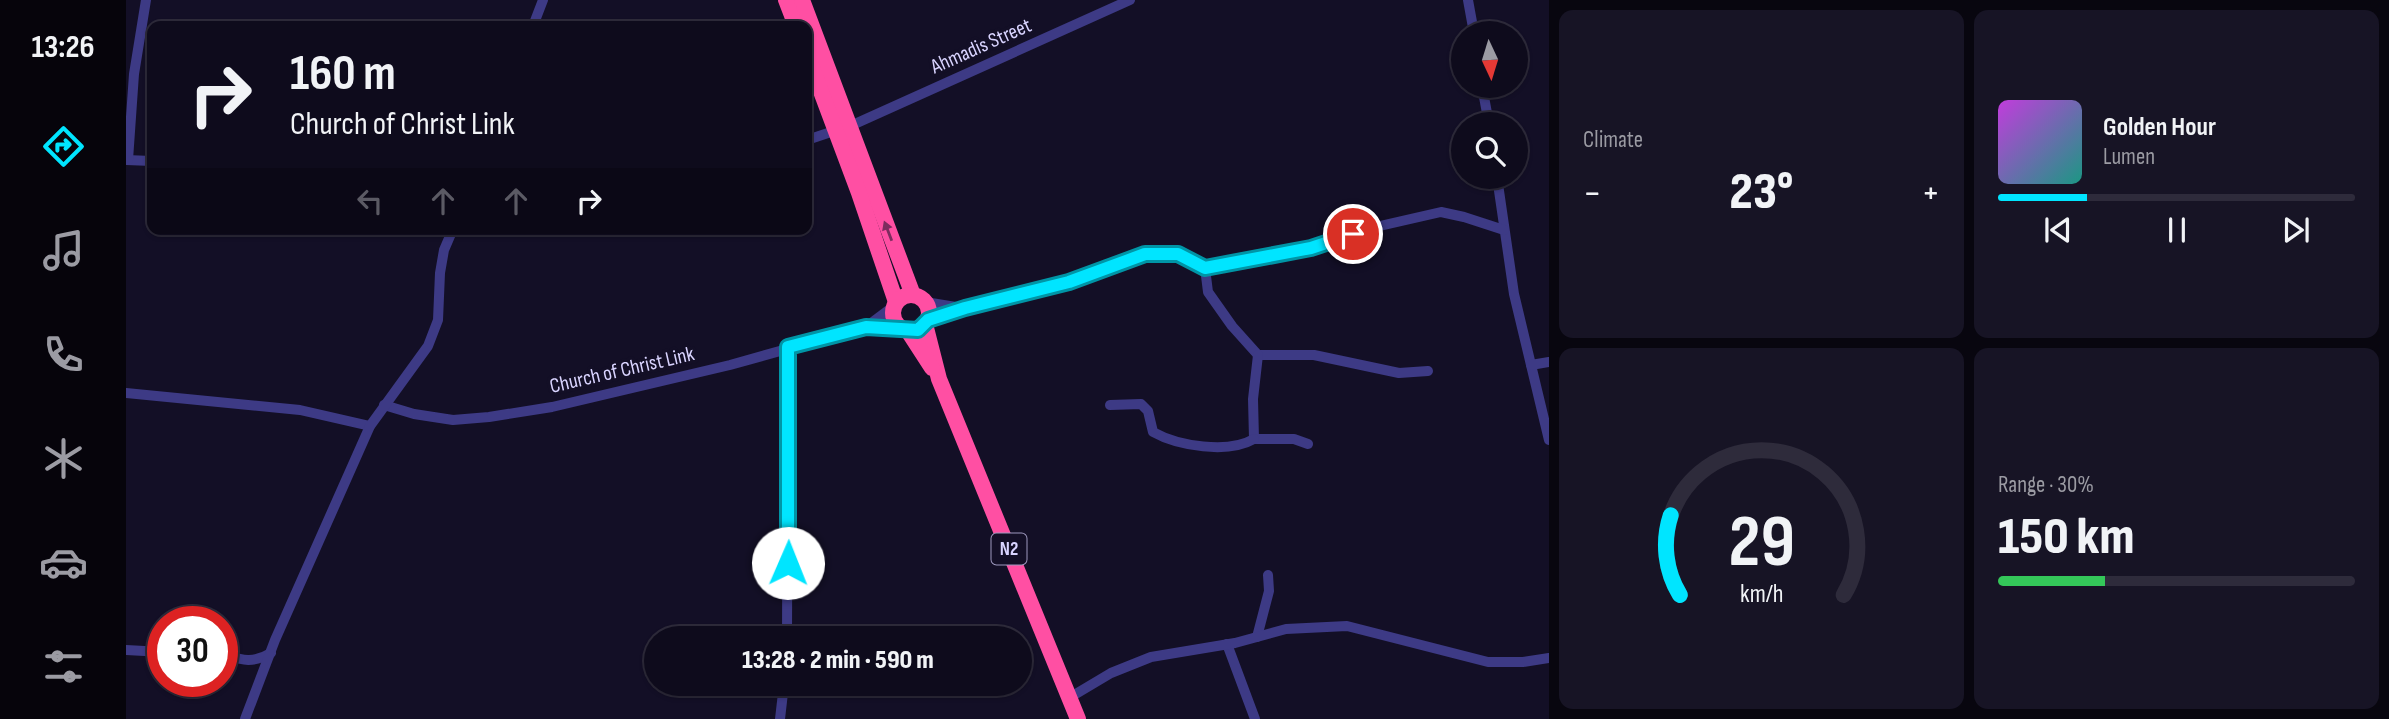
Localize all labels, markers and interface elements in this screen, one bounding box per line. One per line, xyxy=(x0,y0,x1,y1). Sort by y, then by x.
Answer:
street label: Ahmadis Street xyxy=(926,13,1035,80)
north arrow xyxy=(1451,21,1528,98)
map controls xyxy=(1451,21,1528,189)
text: 13:26 xyxy=(31,28,95,67)
text: 160 m xyxy=(290,45,396,104)
icon: right xyxy=(175,49,266,140)
text: Church of Christ Link xyxy=(290,105,515,144)
button: search xyxy=(1451,112,1528,189)
text: Golden Hour xyxy=(2103,112,2216,143)
icon: directions xyxy=(39,122,88,171)
text: Climate xyxy=(1583,126,1643,154)
text: Lumen xyxy=(2103,143,2155,171)
text: 23° xyxy=(1729,161,1794,224)
text: − xyxy=(1583,171,1602,216)
text: + xyxy=(1921,171,1940,216)
icon: left xyxy=(351,182,389,220)
icon: ahead xyxy=(424,182,462,220)
icon: ahead xyxy=(497,182,535,220)
icon: right xyxy=(570,182,608,220)
pin xyxy=(1323,204,1383,264)
icon: previous xyxy=(2039,211,2077,249)
icon: pause xyxy=(2158,211,2196,249)
icon: next xyxy=(2277,211,2315,249)
icon: arrive xyxy=(1334,215,1372,253)
one-way arrow xyxy=(883,221,894,242)
icon: music xyxy=(39,226,88,275)
icon: phone xyxy=(39,330,88,379)
street label: Church of Christ Link xyxy=(547,341,697,399)
icon: climate xyxy=(39,434,88,483)
text: Range · 30% xyxy=(1998,471,2094,499)
text: 29 xyxy=(1728,499,1795,587)
text: 150 km xyxy=(1998,506,2135,569)
position arrow xyxy=(751,526,825,600)
road number: N2 xyxy=(992,534,1026,564)
icon: car xyxy=(39,538,88,587)
text: km/h xyxy=(1740,578,1783,609)
speed limit sign: 30 xyxy=(147,606,238,697)
icon: filters xyxy=(39,642,88,691)
text: 13:28 · 2 min · 590 m xyxy=(742,645,934,676)

